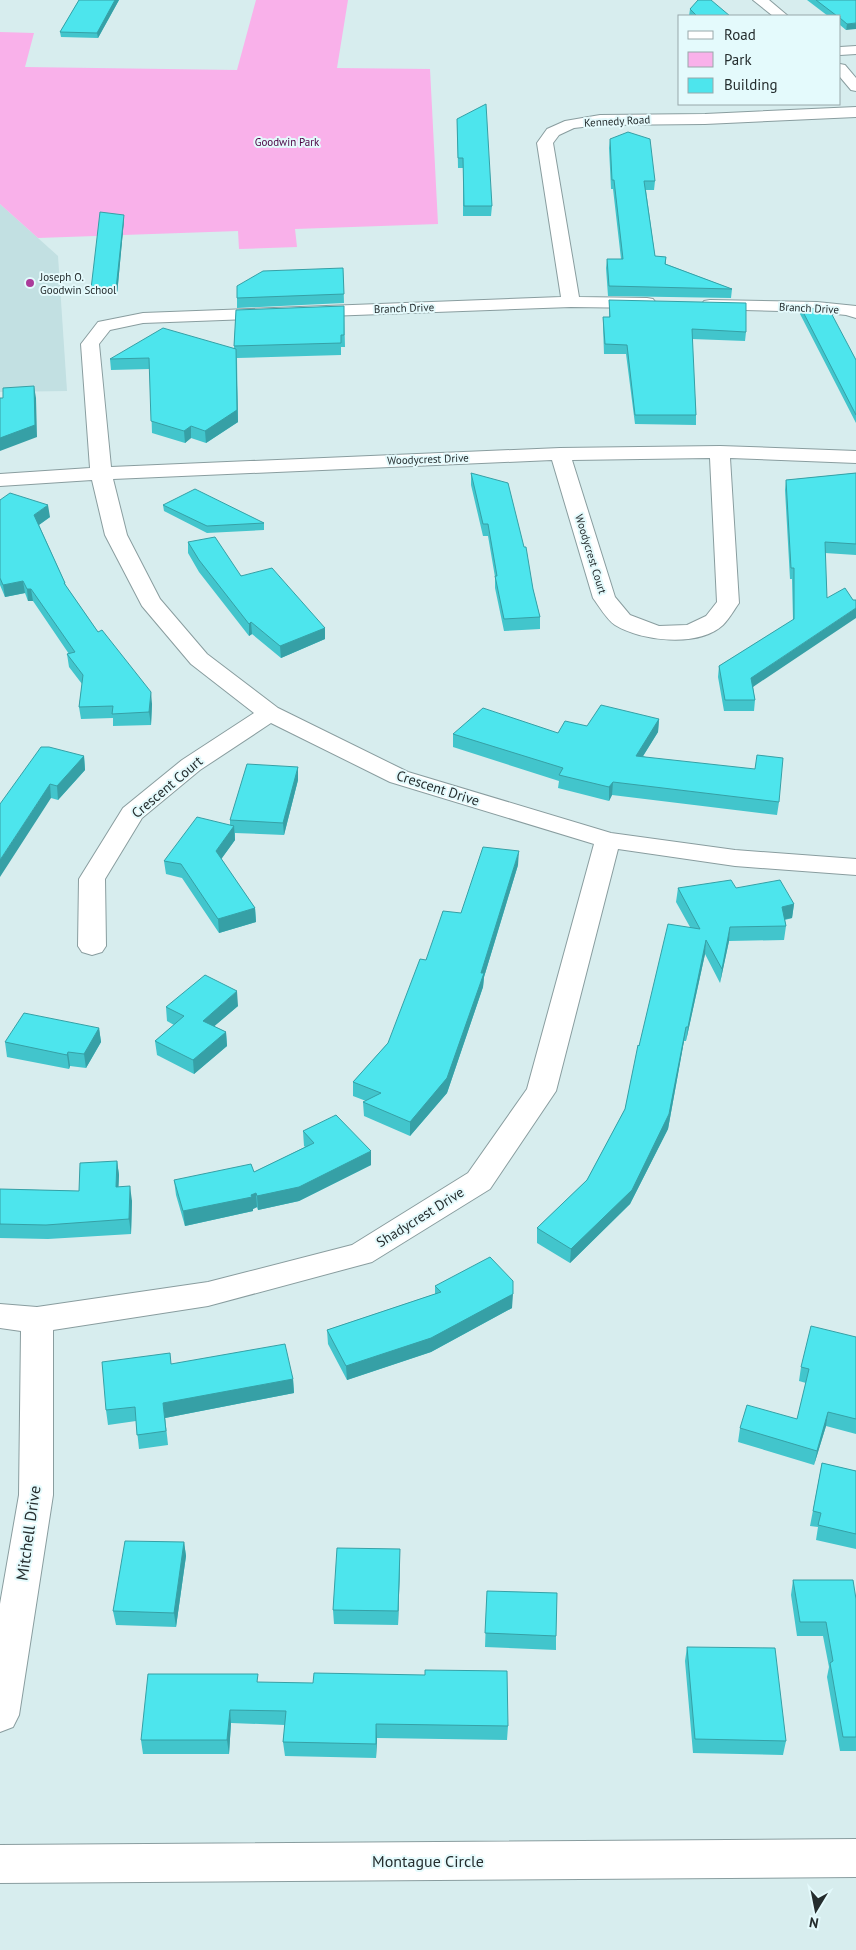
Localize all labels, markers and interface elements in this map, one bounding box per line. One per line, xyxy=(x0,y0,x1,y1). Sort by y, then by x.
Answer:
legend xyxy=(678,15,841,105)
text: Road xyxy=(724,25,756,44)
text: Park xyxy=(724,50,752,69)
text: Building xyxy=(724,75,778,94)
street label: Kennedy Road xyxy=(584,112,651,130)
park label: Goodwin Park xyxy=(255,135,320,149)
place label: Joseph O. Goodwin School xyxy=(39,270,117,297)
marker: Joseph O. Goodwin School xyxy=(24,277,36,289)
street label: Branch Drive xyxy=(779,299,840,317)
street label: Branch Drive xyxy=(374,300,435,316)
street label: Woodycrest Drive xyxy=(387,451,469,467)
street label: Woodycrest Court xyxy=(572,513,610,596)
street label: Crescent Court xyxy=(128,752,206,822)
street label: Crescent Drive xyxy=(394,766,482,810)
street label: Shadycrest Drive xyxy=(373,1183,467,1251)
street label: Mitchell Drive xyxy=(11,1484,45,1582)
street label: Montague Circle xyxy=(372,1851,484,1871)
north arrow xyxy=(791,1885,841,1935)
text: N xyxy=(808,1913,820,1932)

